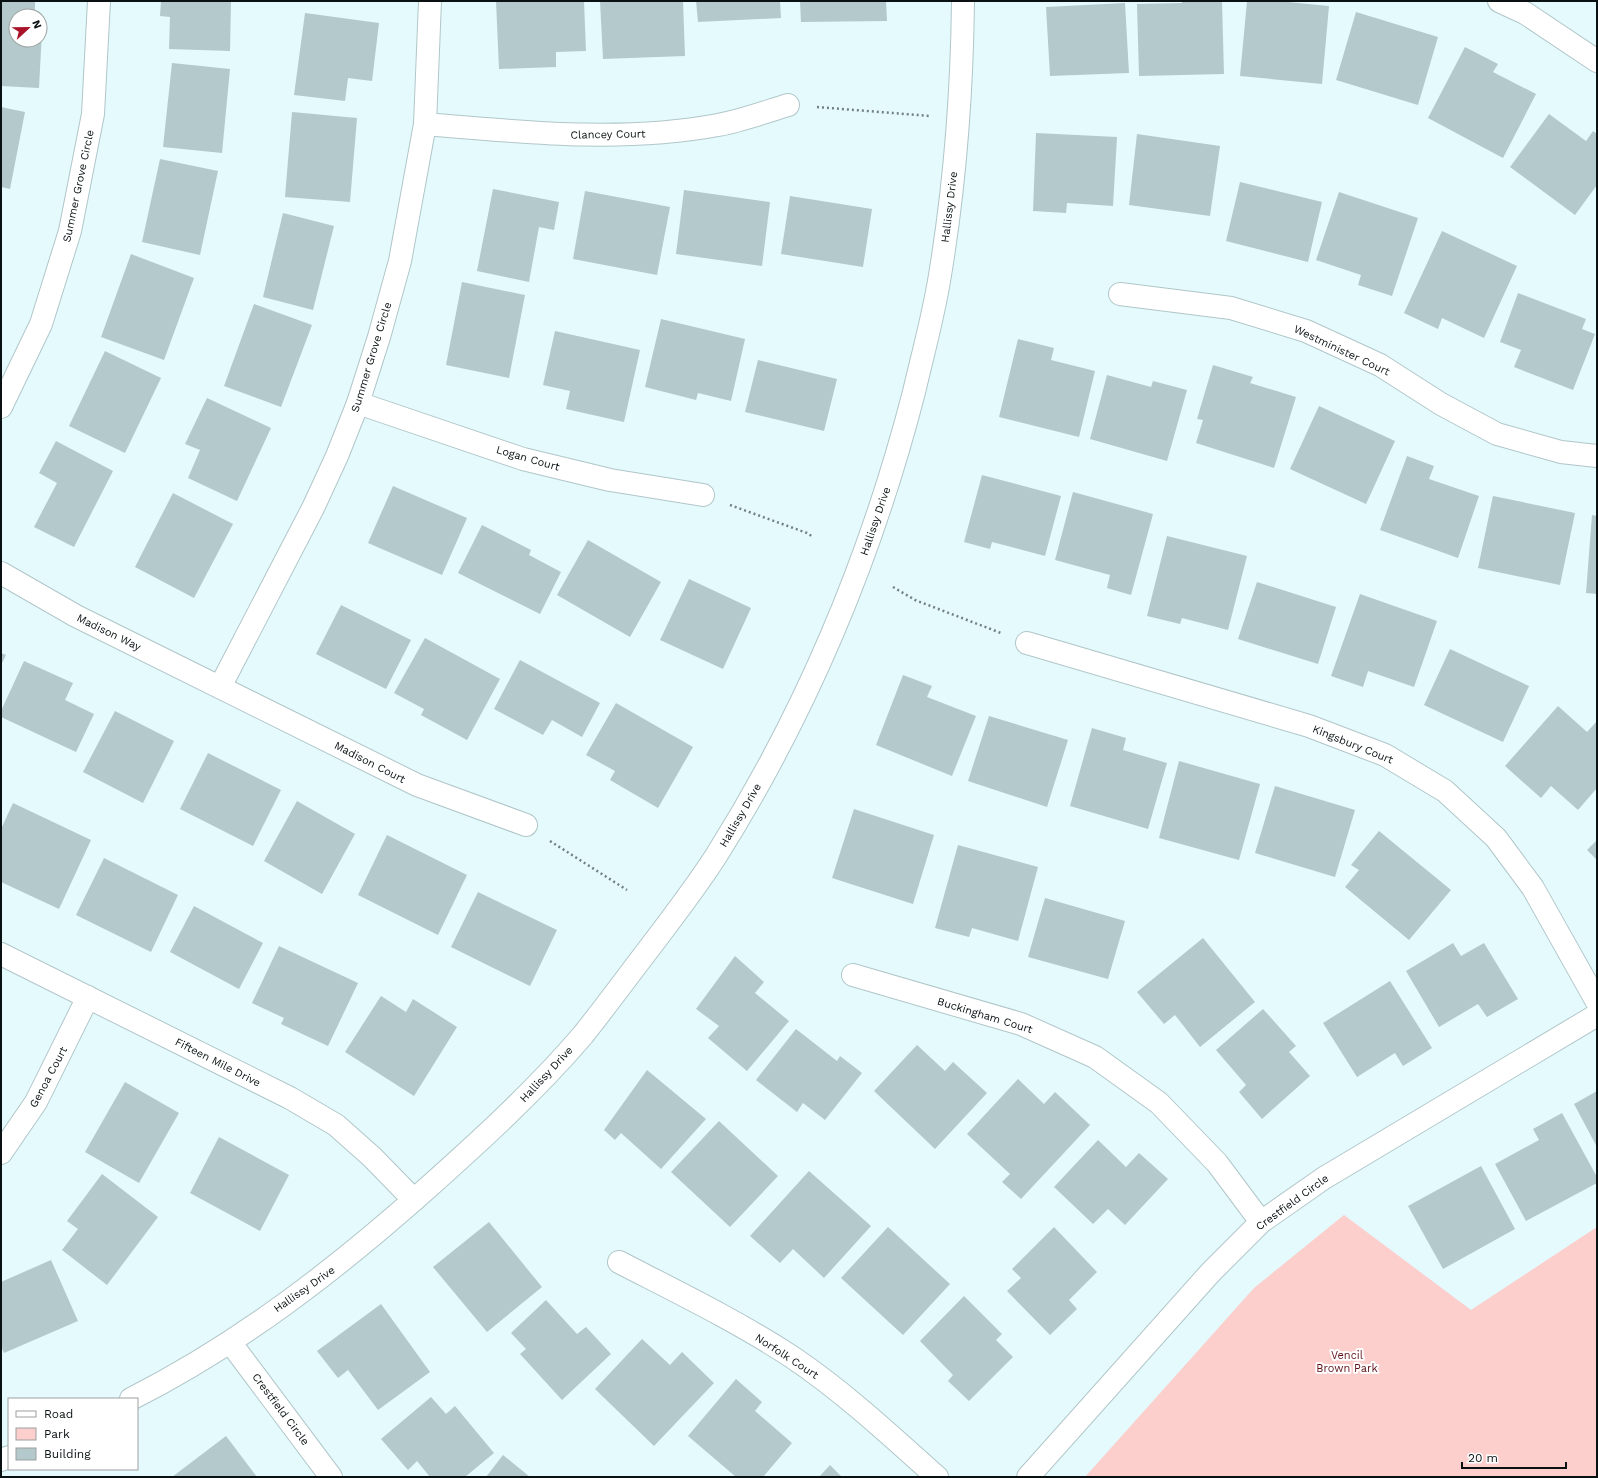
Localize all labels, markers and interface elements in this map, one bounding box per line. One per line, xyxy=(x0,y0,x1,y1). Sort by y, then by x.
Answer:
north arrow xyxy=(8,8,48,48)
text: N xyxy=(29,18,44,31)
street label: Clancey Court xyxy=(570,127,646,142)
street label: Summer Grove Circle xyxy=(60,129,97,243)
street label: Hallissy Drive xyxy=(939,171,960,243)
street label: Summer Grove Circle xyxy=(349,301,394,414)
street label: Westminister Court xyxy=(1292,322,1392,379)
street label: Logan Court xyxy=(495,443,561,474)
street label: Hallissy Drive xyxy=(858,485,893,557)
street label: Madison Way xyxy=(75,611,143,654)
street label: Kingsbury Court xyxy=(1311,722,1395,767)
street label: Madison Court xyxy=(332,739,408,786)
street label: Hallissy Drive xyxy=(717,781,764,850)
street label: Buckingham Court xyxy=(936,995,1034,1036)
street label: Fifteen Mile Drive xyxy=(173,1035,263,1090)
street label: Genoa Court xyxy=(27,1044,70,1110)
street label: Hallissy Drive xyxy=(517,1044,576,1105)
street label: Crestfield Circle xyxy=(1253,1172,1331,1233)
street label: Hallissy Drive xyxy=(271,1264,337,1315)
street label: Norfolk Court xyxy=(753,1331,821,1382)
park label: Vencil Brown Park xyxy=(1316,1349,1378,1375)
street label: Crestfield Circle xyxy=(249,1371,312,1448)
legend xyxy=(8,1398,138,1470)
text: Road xyxy=(44,1407,73,1421)
text: Park xyxy=(44,1427,70,1441)
scale bar xyxy=(1462,1444,1566,1470)
text: Building xyxy=(44,1447,91,1461)
text: 20 m xyxy=(1468,1451,1498,1465)

